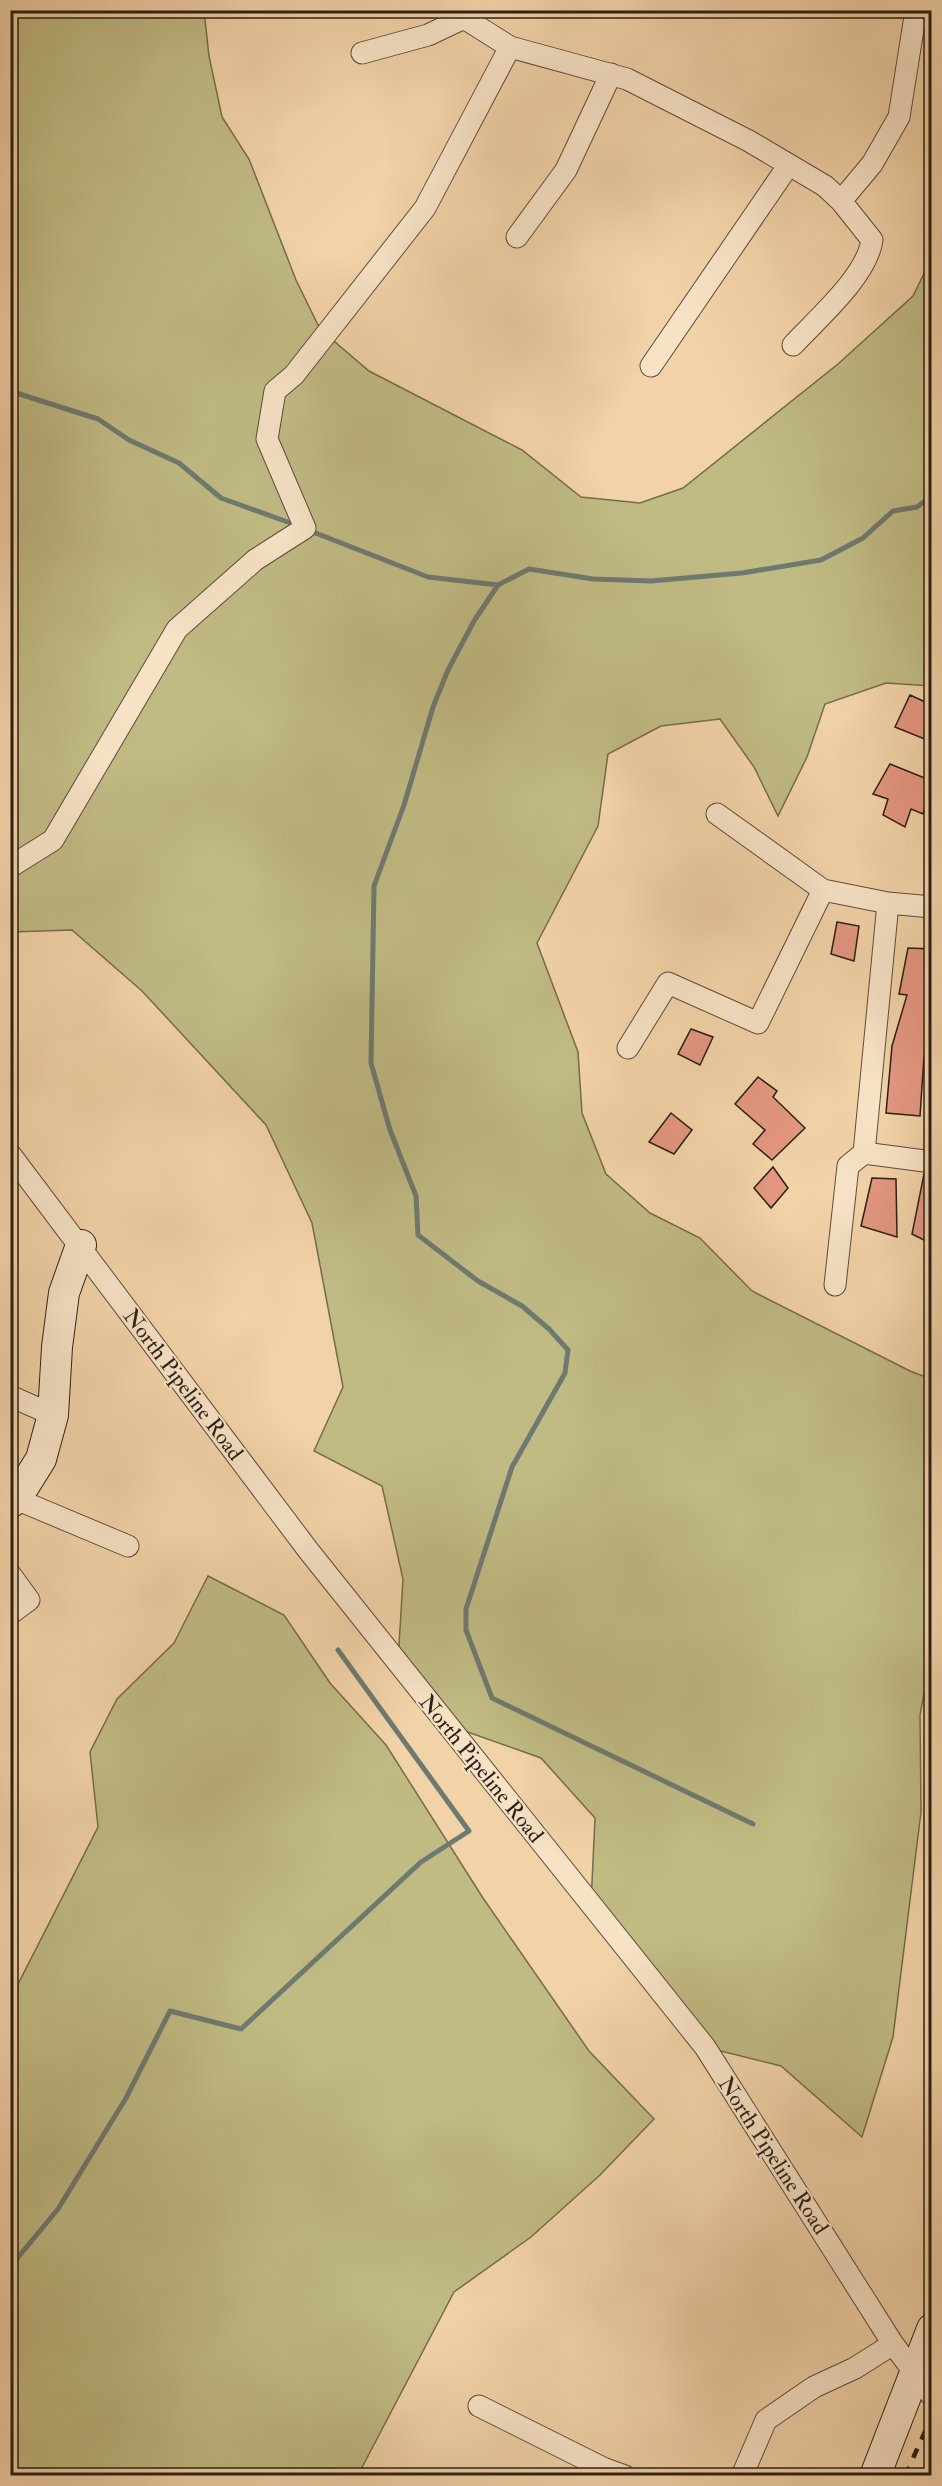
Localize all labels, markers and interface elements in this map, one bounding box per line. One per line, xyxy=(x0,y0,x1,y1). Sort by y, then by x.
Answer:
street label: North Pipeline Road xyxy=(116,1303,249,1467)
street label: North Pipeline Road xyxy=(412,1689,550,1849)
street label: North Pipeline Road xyxy=(711,2071,835,2241)

